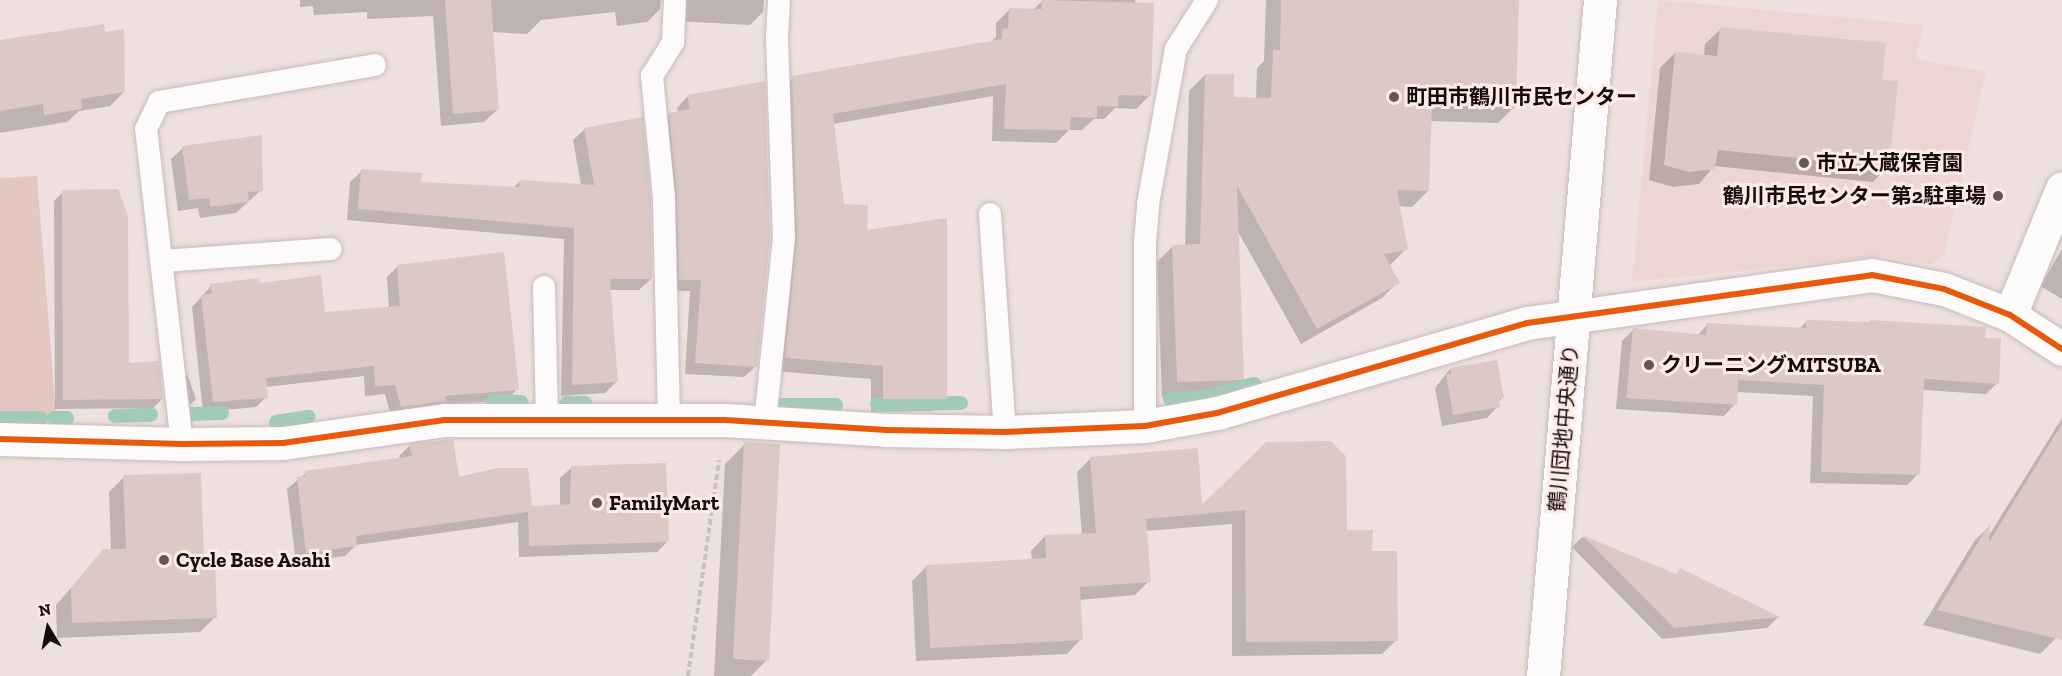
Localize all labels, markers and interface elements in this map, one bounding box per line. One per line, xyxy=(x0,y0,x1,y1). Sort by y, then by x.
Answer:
place label: 町田市鶴川市民センター xyxy=(1406,84,1637,110)
marker: 町田市鶴川市民センター xyxy=(1387,90,1401,104)
place label: 市立大蔵保育園 xyxy=(1816,150,1963,176)
marker: 市立大蔵保育園 xyxy=(1797,156,1811,170)
place label: 鶴川市民センター第2駐車場 xyxy=(1723,183,1986,209)
marker: 鶴川市民センター第2駐車場 xyxy=(1991,189,2005,203)
street label: 鶴川団地中央通り xyxy=(1544,343,1584,513)
place label: クリーニングMITSUBA xyxy=(1661,352,1881,378)
marker: クリーニングMITSUBA xyxy=(1642,358,1656,372)
place label: FamilyMart xyxy=(609,490,719,516)
marker: FamilyMart xyxy=(590,496,604,510)
place label: Cycle Base Asahi xyxy=(176,547,331,573)
marker: Cycle Base Asahi xyxy=(157,553,171,567)
north arrow xyxy=(18,598,78,658)
text: N xyxy=(37,599,52,620)

